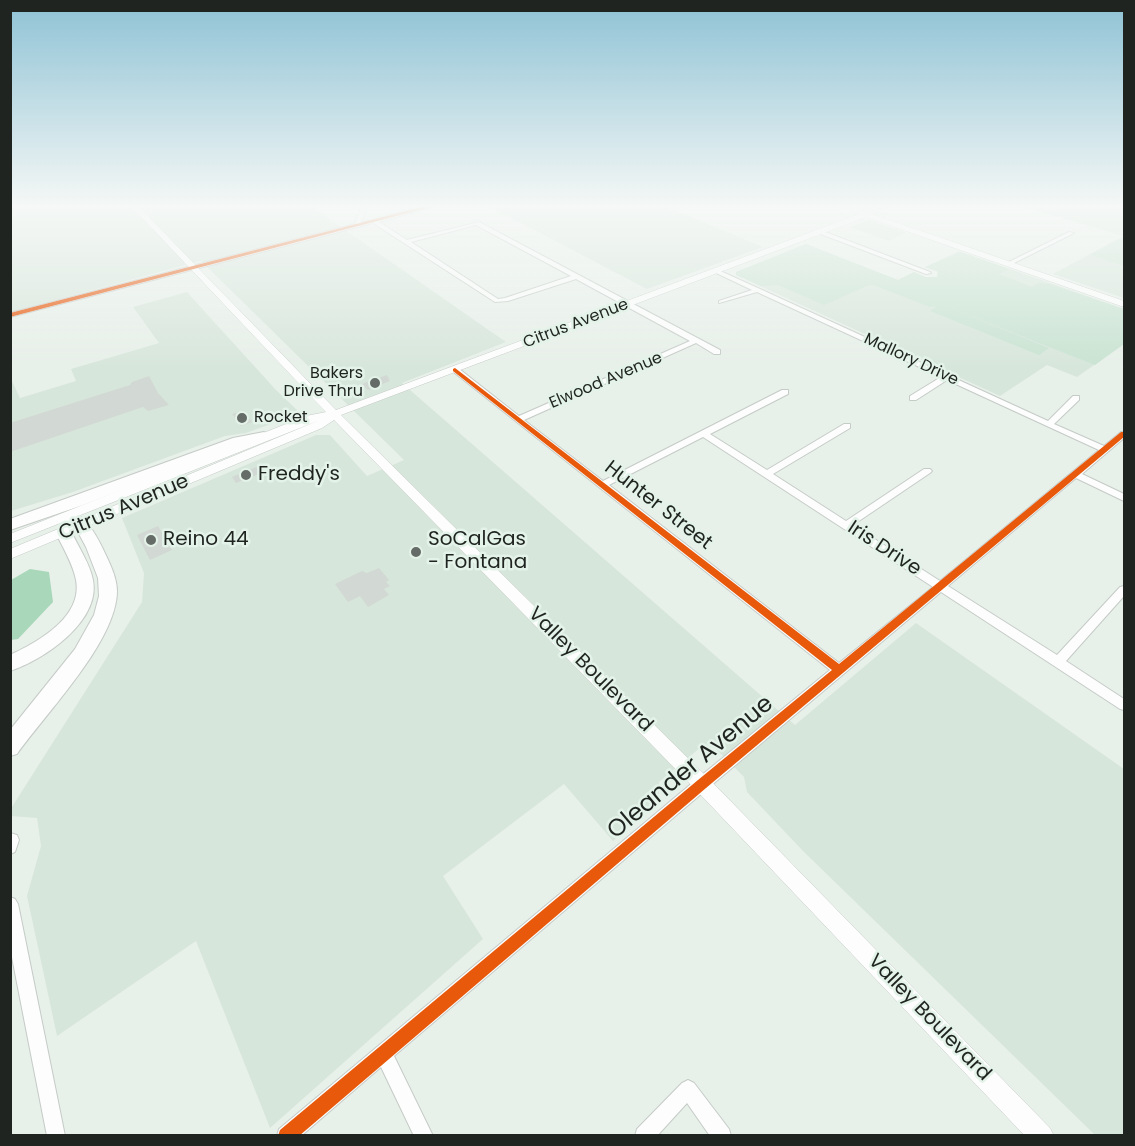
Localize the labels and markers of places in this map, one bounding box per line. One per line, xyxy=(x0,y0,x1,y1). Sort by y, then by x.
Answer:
place label: Bakers Drive Thru xyxy=(284,364,363,402)
marker: Bakers Drive Thru xyxy=(368,376,382,390)
place label: Rocket xyxy=(254,408,308,428)
marker: Rocket xyxy=(235,411,249,425)
place label: Freddy's xyxy=(258,463,340,487)
marker: Freddy's xyxy=(239,468,253,482)
place label: Reino 44 xyxy=(163,528,249,552)
place label: SoCalGas - Fontana xyxy=(428,528,527,575)
marker: Reino 44 xyxy=(144,533,158,547)
marker: SoCalGas - Fontana xyxy=(409,545,423,559)

